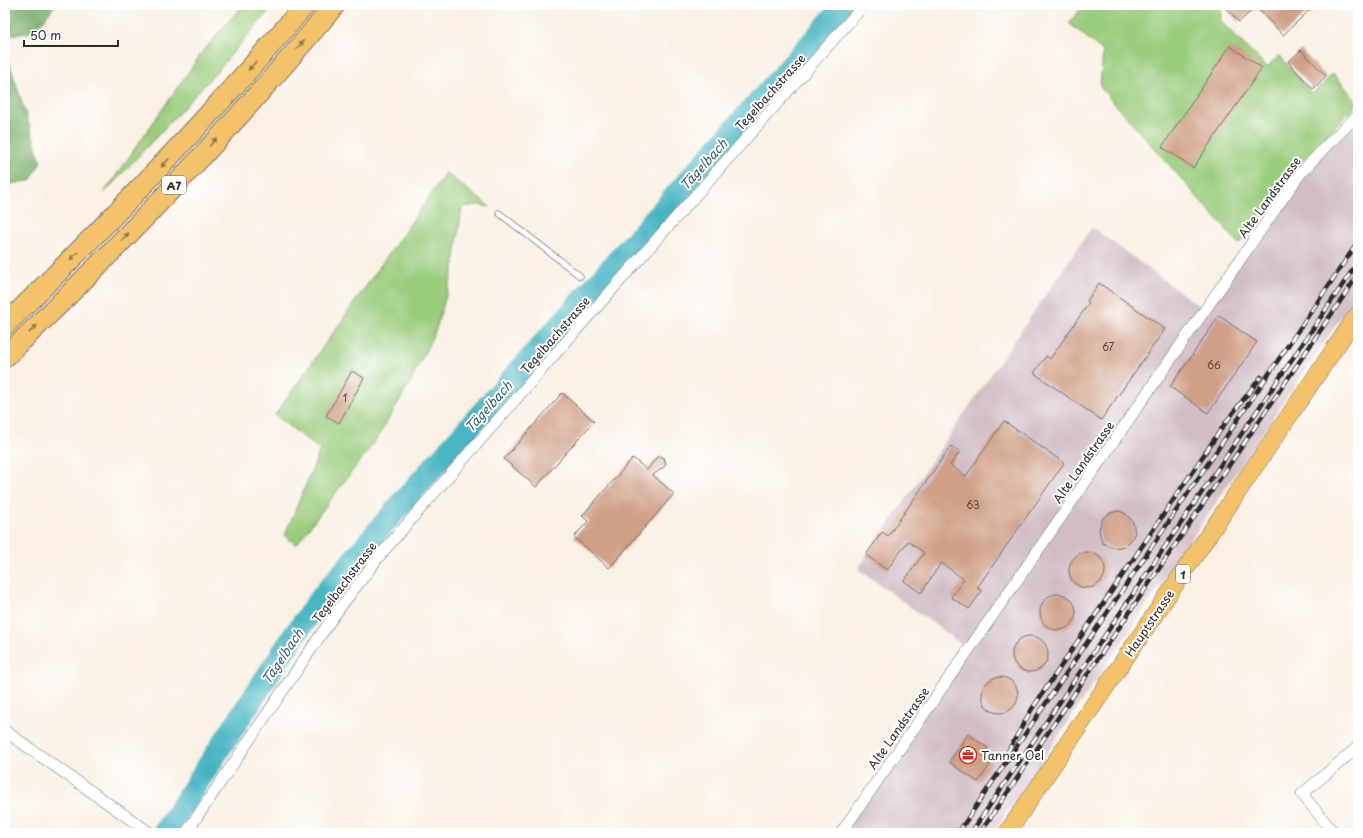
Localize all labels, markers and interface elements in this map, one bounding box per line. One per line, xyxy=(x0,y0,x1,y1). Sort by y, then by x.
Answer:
scale bar xyxy=(24,22,118,48)
text: 50 m xyxy=(30,26,61,44)
one-way arrow xyxy=(295,41,304,50)
street label: Tegelbachstrasse xyxy=(731,50,809,134)
one-way arrow xyxy=(247,61,256,71)
water label: Tägelbach xyxy=(675,134,731,194)
one-way arrow xyxy=(209,137,218,147)
street label: Alte Landstrasse xyxy=(1233,153,1305,241)
one-way arrow xyxy=(160,157,169,168)
road number: A7 xyxy=(162,176,186,194)
one-way arrow xyxy=(120,232,129,242)
one-way arrow xyxy=(70,251,79,261)
street label: Tegelbachstrasse xyxy=(516,292,594,378)
one-way arrow xyxy=(28,325,38,334)
house number: 67 xyxy=(1102,339,1114,354)
house number: 66 xyxy=(1207,357,1221,372)
water label: Tägelbach xyxy=(460,376,516,436)
house number: 1 xyxy=(343,390,347,405)
street label: Alte Landstrasse xyxy=(1048,417,1118,507)
house number: 63 xyxy=(966,497,980,512)
street label: Tegelbachstrasse xyxy=(307,538,381,626)
road number: 1 xyxy=(1176,565,1190,583)
street label: Hauptstrasse xyxy=(1120,586,1178,660)
water label: Tägelbach xyxy=(257,624,308,687)
street label: Alte Landstrasse xyxy=(863,683,933,773)
office icon: Tanner Oel xyxy=(958,745,978,765)
place label: Tanner Oel xyxy=(981,746,1044,764)

